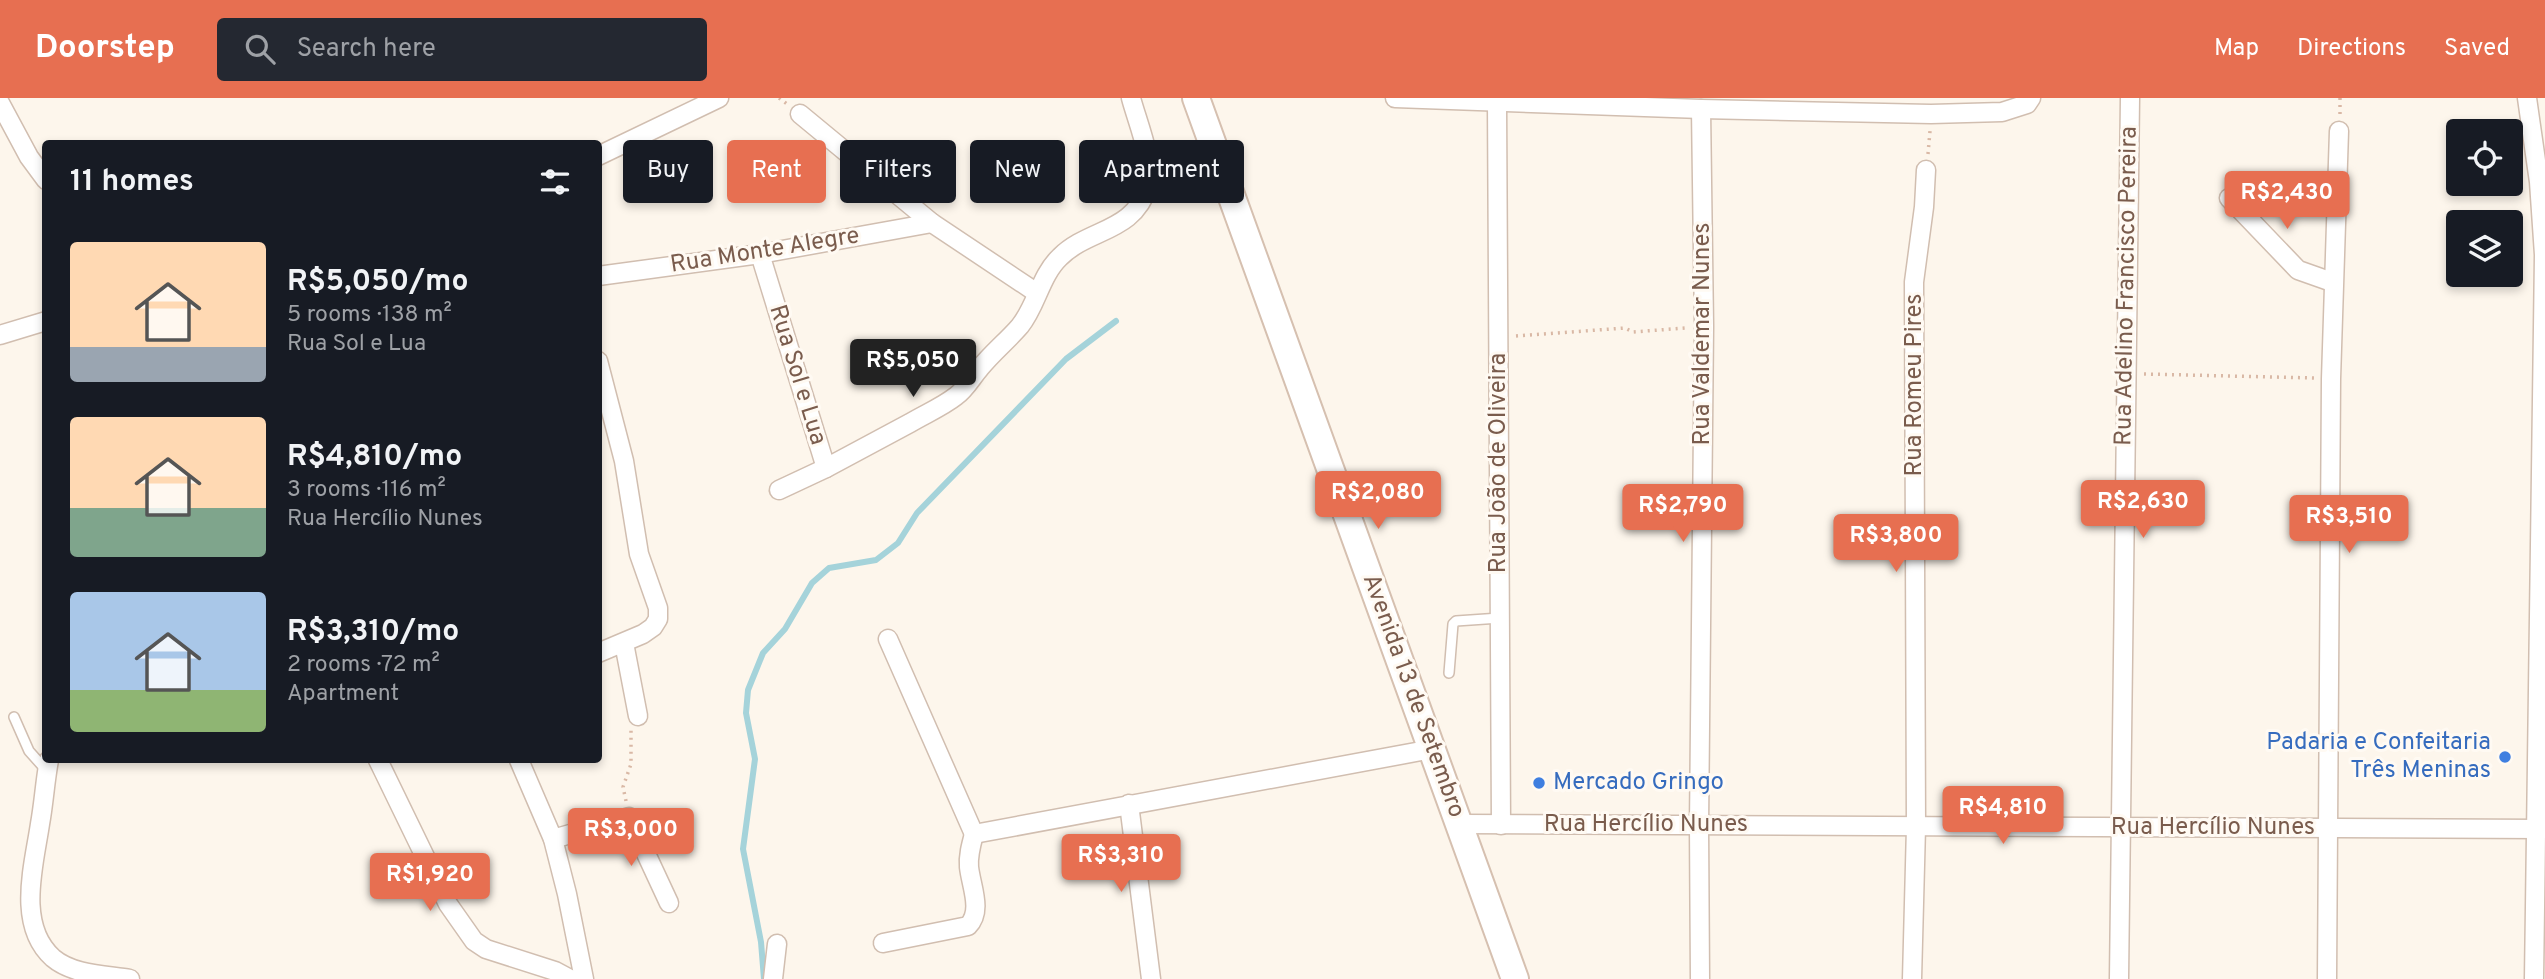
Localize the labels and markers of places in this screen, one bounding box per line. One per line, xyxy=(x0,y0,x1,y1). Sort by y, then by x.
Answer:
pin: R$2,430 xyxy=(2222,172,2352,231)
pin: R$5,050 xyxy=(848,340,978,399)
pin: R$2,080 xyxy=(1313,472,1443,531)
pin: R$2,630 xyxy=(2078,480,2208,540)
pin: R$2,790 xyxy=(1618,484,1748,544)
pin: R$3,510 xyxy=(2284,496,2414,555)
pin: R$3,800 xyxy=(1831,514,1961,574)
place label: Padaria e Confeitaria Três Meninas xyxy=(2266,728,2491,786)
marker: Padaria e Confeitaria Três Meninas xyxy=(2497,749,2513,765)
place label: Mercado Gringo xyxy=(1553,768,1724,798)
marker: Mercado Gringo xyxy=(1531,775,1547,791)
pin: R$4,810 xyxy=(1938,786,2068,846)
pin: R$3,000 xyxy=(566,808,696,868)
pin: R$3,310 xyxy=(1056,834,1186,894)
pin: R$1,920 xyxy=(365,854,495,913)

